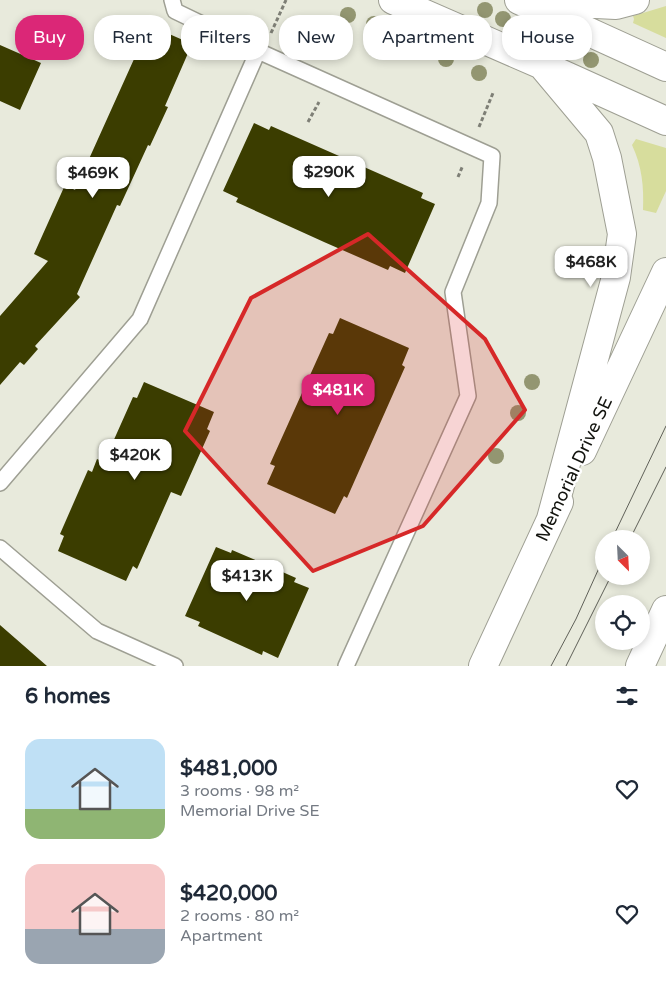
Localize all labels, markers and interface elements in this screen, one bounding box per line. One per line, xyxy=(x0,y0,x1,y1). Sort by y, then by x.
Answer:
chip: Buy xyxy=(15,15,84,60)
chip: Rent xyxy=(94,15,171,60)
chip: Filters xyxy=(181,15,269,60)
chip: New xyxy=(279,15,353,60)
chip: Apartment xyxy=(363,15,492,60)
chip: House xyxy=(502,15,592,60)
pin: $469K xyxy=(58,156,128,199)
pin: $290K xyxy=(294,156,364,198)
text: $290K xyxy=(304,162,354,182)
text: $469K xyxy=(68,163,118,183)
pin: $468K xyxy=(556,246,626,288)
text: $468K xyxy=(566,252,616,272)
pin: $481K xyxy=(303,374,373,416)
text: $481K xyxy=(313,380,363,400)
street label: Memorial Drive SE xyxy=(531,393,617,545)
pin: $420K xyxy=(100,438,170,481)
text: $420K xyxy=(110,445,160,465)
north arrow xyxy=(595,530,650,585)
map controls xyxy=(595,530,650,650)
pin: $413K xyxy=(212,560,282,602)
text: $413K xyxy=(222,566,272,586)
button: locate xyxy=(595,595,650,650)
icon: filters xyxy=(613,682,641,710)
text: 6 homes xyxy=(25,684,110,709)
text: $481,000 xyxy=(180,756,278,781)
icon: home xyxy=(65,759,125,819)
icon: heart xyxy=(613,775,641,803)
text: 3 rooms · 98 m² xyxy=(180,781,299,801)
text: Memorial Drive SE xyxy=(180,801,320,821)
text: $420,000 xyxy=(180,881,278,906)
icon: home xyxy=(65,884,125,944)
icon: heart xyxy=(613,900,641,928)
text: 2 rooms · 80 m² xyxy=(180,906,299,926)
text: Apartment xyxy=(180,926,263,946)

